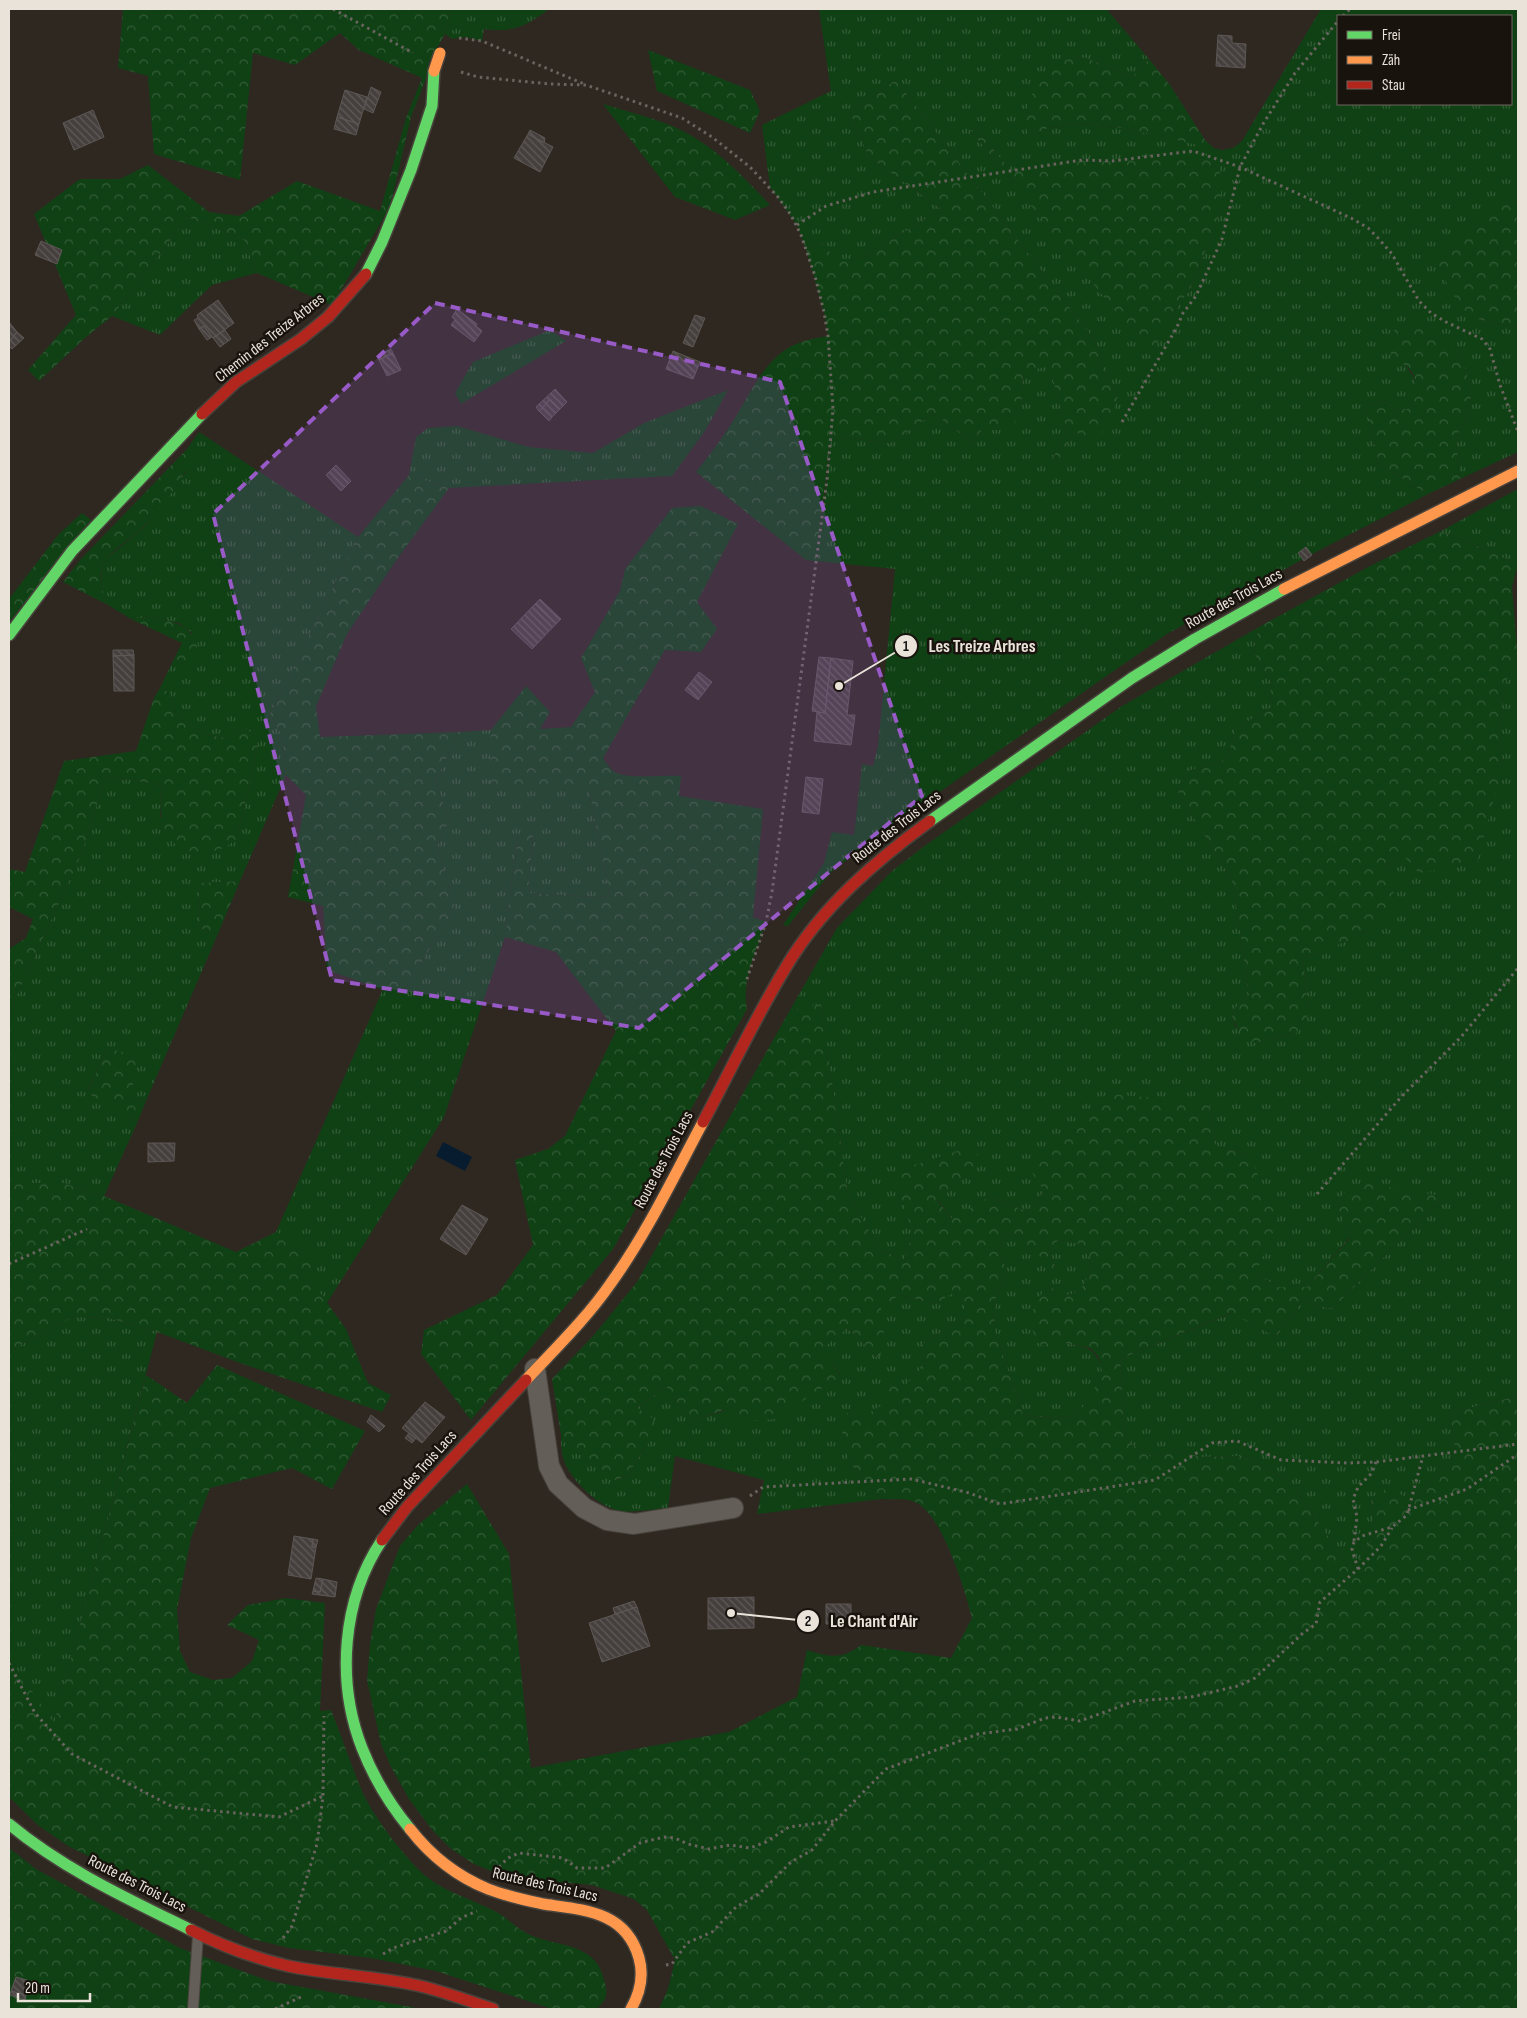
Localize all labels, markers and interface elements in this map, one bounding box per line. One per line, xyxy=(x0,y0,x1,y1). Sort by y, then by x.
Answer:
legend xyxy=(1337,15,1512,105)
text: Frei xyxy=(1382,26,1401,45)
text: Zäh xyxy=(1382,51,1400,70)
text: Stau xyxy=(1382,76,1405,95)
street label: Chemin des Treize Arbres xyxy=(212,289,329,387)
street label: Route des Trois Lacs xyxy=(1182,565,1286,633)
callout: Les Treize Arbres xyxy=(894,629,1046,662)
text: Les Treize Arbres xyxy=(928,636,1036,657)
text: 1 xyxy=(903,637,909,656)
street label: Route des Trois Lacs xyxy=(849,786,945,868)
street label: Route des Trois Lacs xyxy=(630,1108,698,1212)
street label: Route des Trois Lacs xyxy=(375,1427,461,1519)
callout: Le Chant d'Air xyxy=(795,1604,928,1637)
text: Le Chant d'Air xyxy=(830,1611,918,1632)
text: 2 xyxy=(805,1612,811,1631)
street label: Route des Trois Lacs xyxy=(85,1851,189,1917)
street label: Route des Trois Lacs xyxy=(491,1864,600,1906)
scale bar xyxy=(18,1970,90,2002)
text: 20 m xyxy=(25,1979,50,1998)

